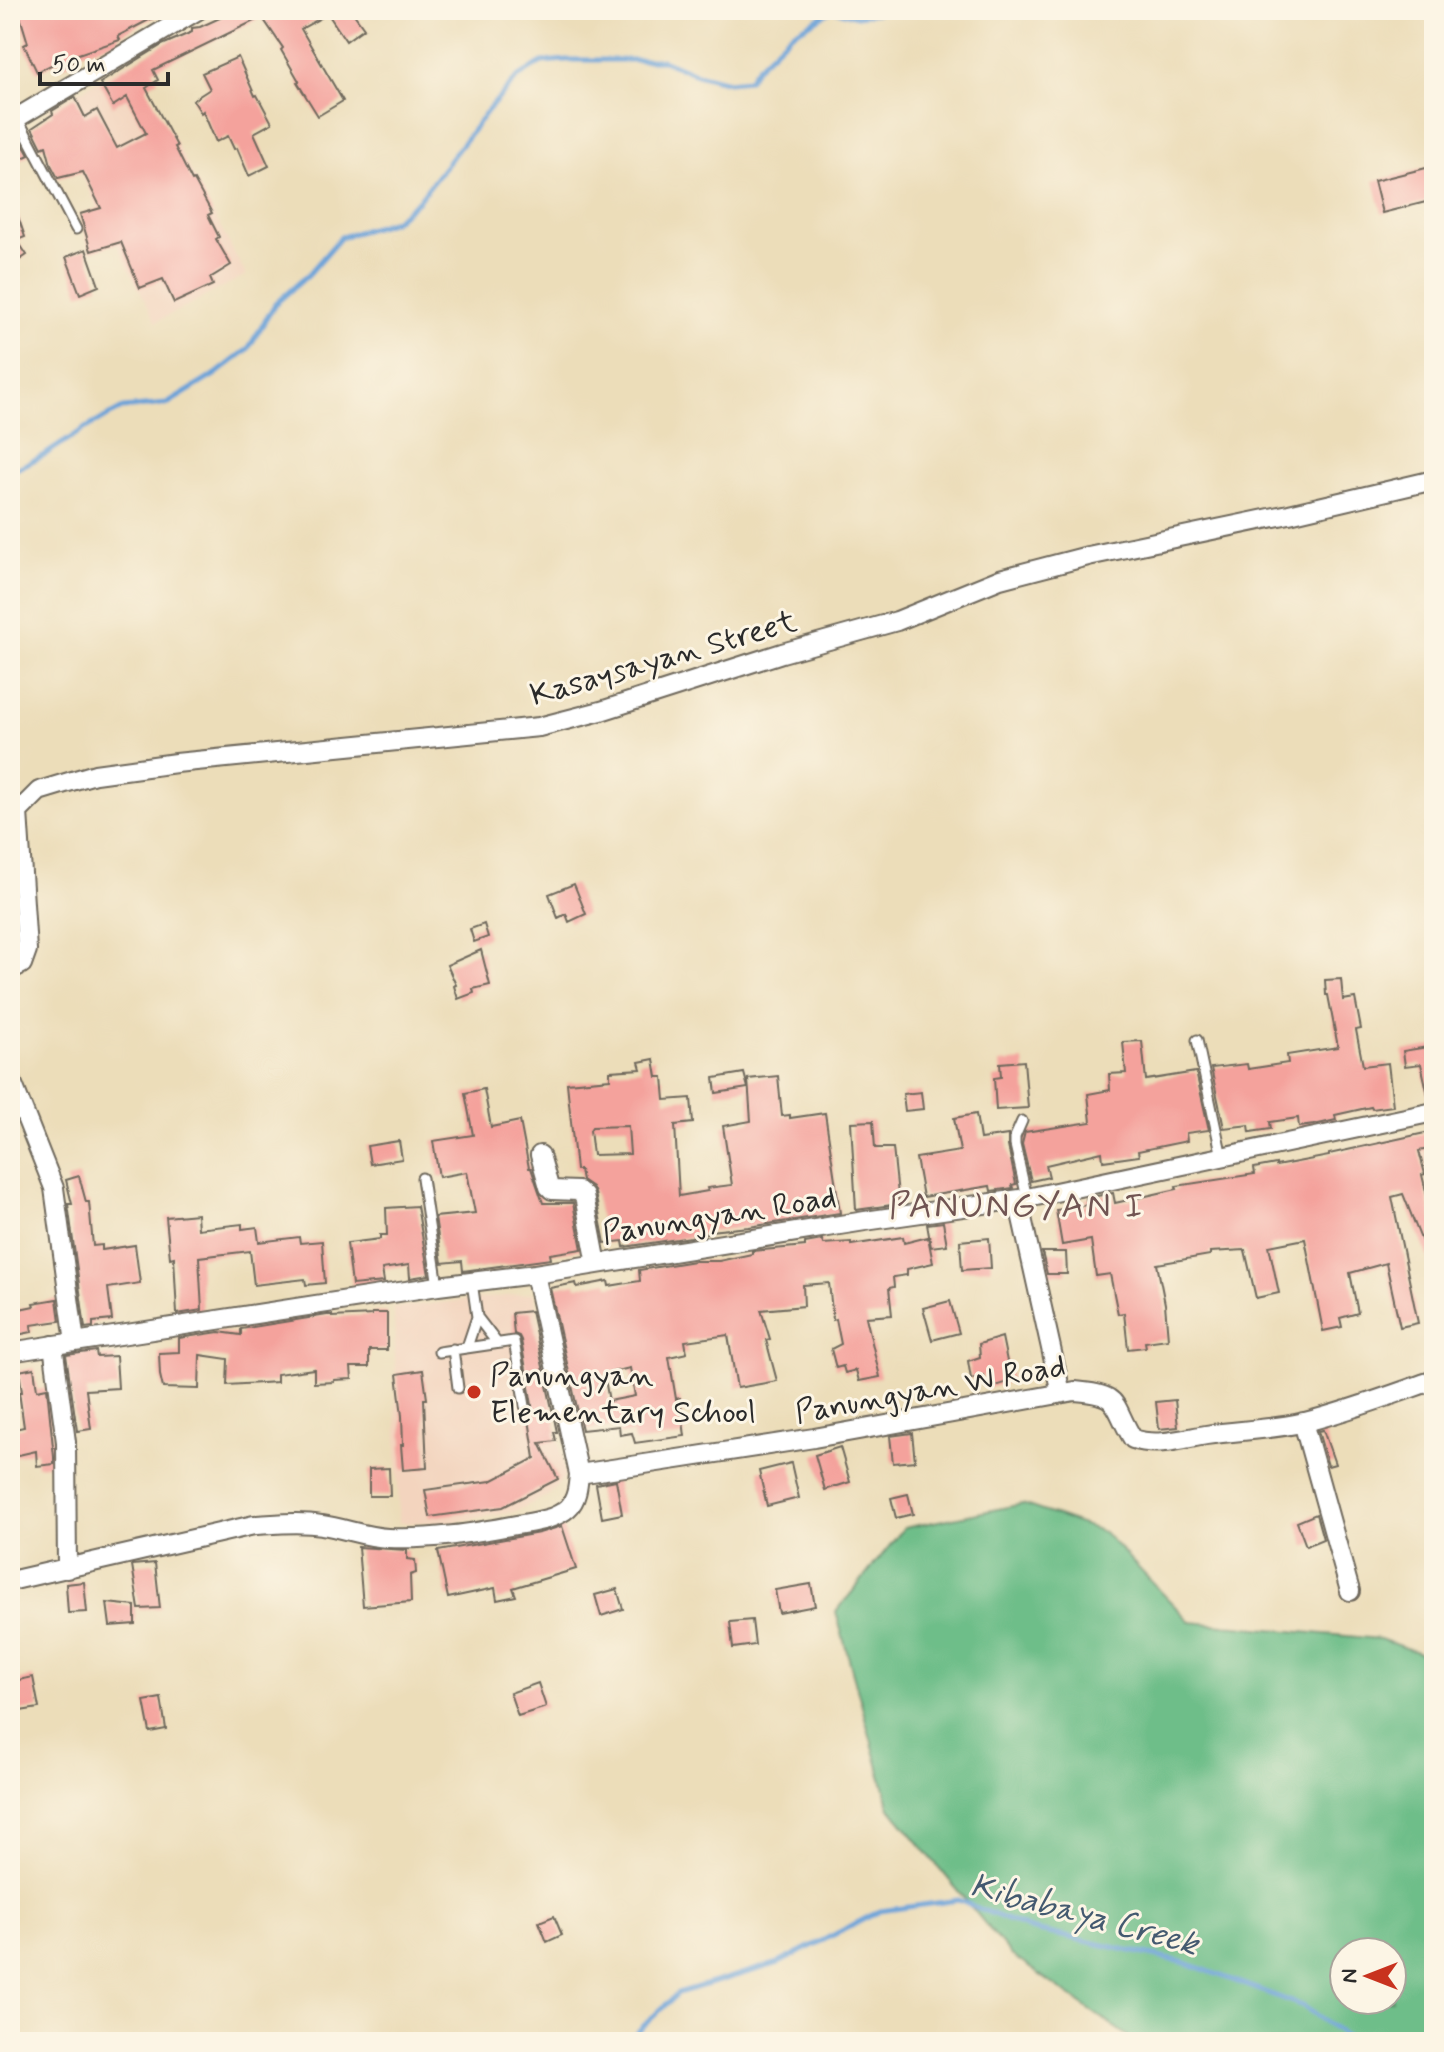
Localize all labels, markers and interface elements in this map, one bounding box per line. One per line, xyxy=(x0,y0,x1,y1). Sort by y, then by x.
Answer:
scale bar xyxy=(40,36,168,86)
text: 50 m xyxy=(52,50,106,81)
street label: Kasaysayan Street xyxy=(526,601,802,717)
street label: Panungyan Road xyxy=(599,1177,839,1255)
district label: PANUNGYAN I xyxy=(889,1184,1145,1231)
street label: Panungyan W Road xyxy=(792,1345,1069,1434)
place label: Panungyan Elementary School xyxy=(490,1355,756,1434)
marker: Panungyan Elementary School xyxy=(465,1383,483,1401)
water label: Kibabaya Creek xyxy=(966,1863,1205,1968)
north arrow xyxy=(1328,1936,1408,2016)
text: N xyxy=(1336,1969,1364,1983)

